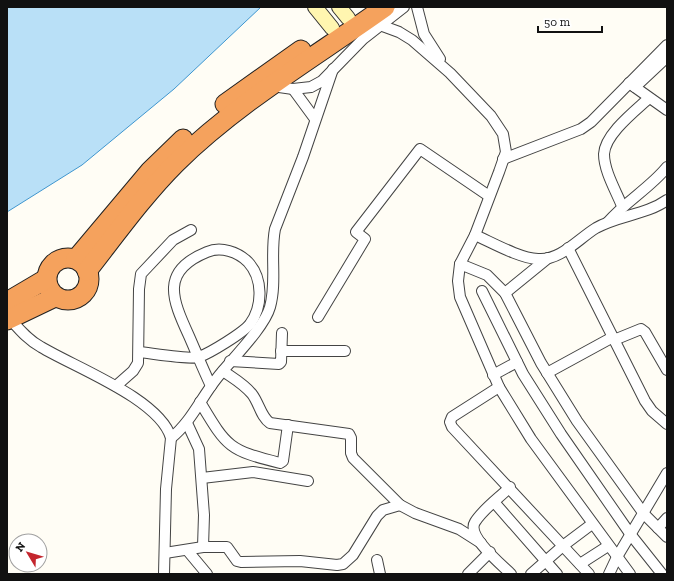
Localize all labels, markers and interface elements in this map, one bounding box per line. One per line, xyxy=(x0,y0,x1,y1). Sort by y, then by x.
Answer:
scale bar xyxy=(538,8,602,34)
text: 50 m xyxy=(544,15,571,29)
north arrow xyxy=(8,533,48,573)
text: N xyxy=(13,539,29,554)

